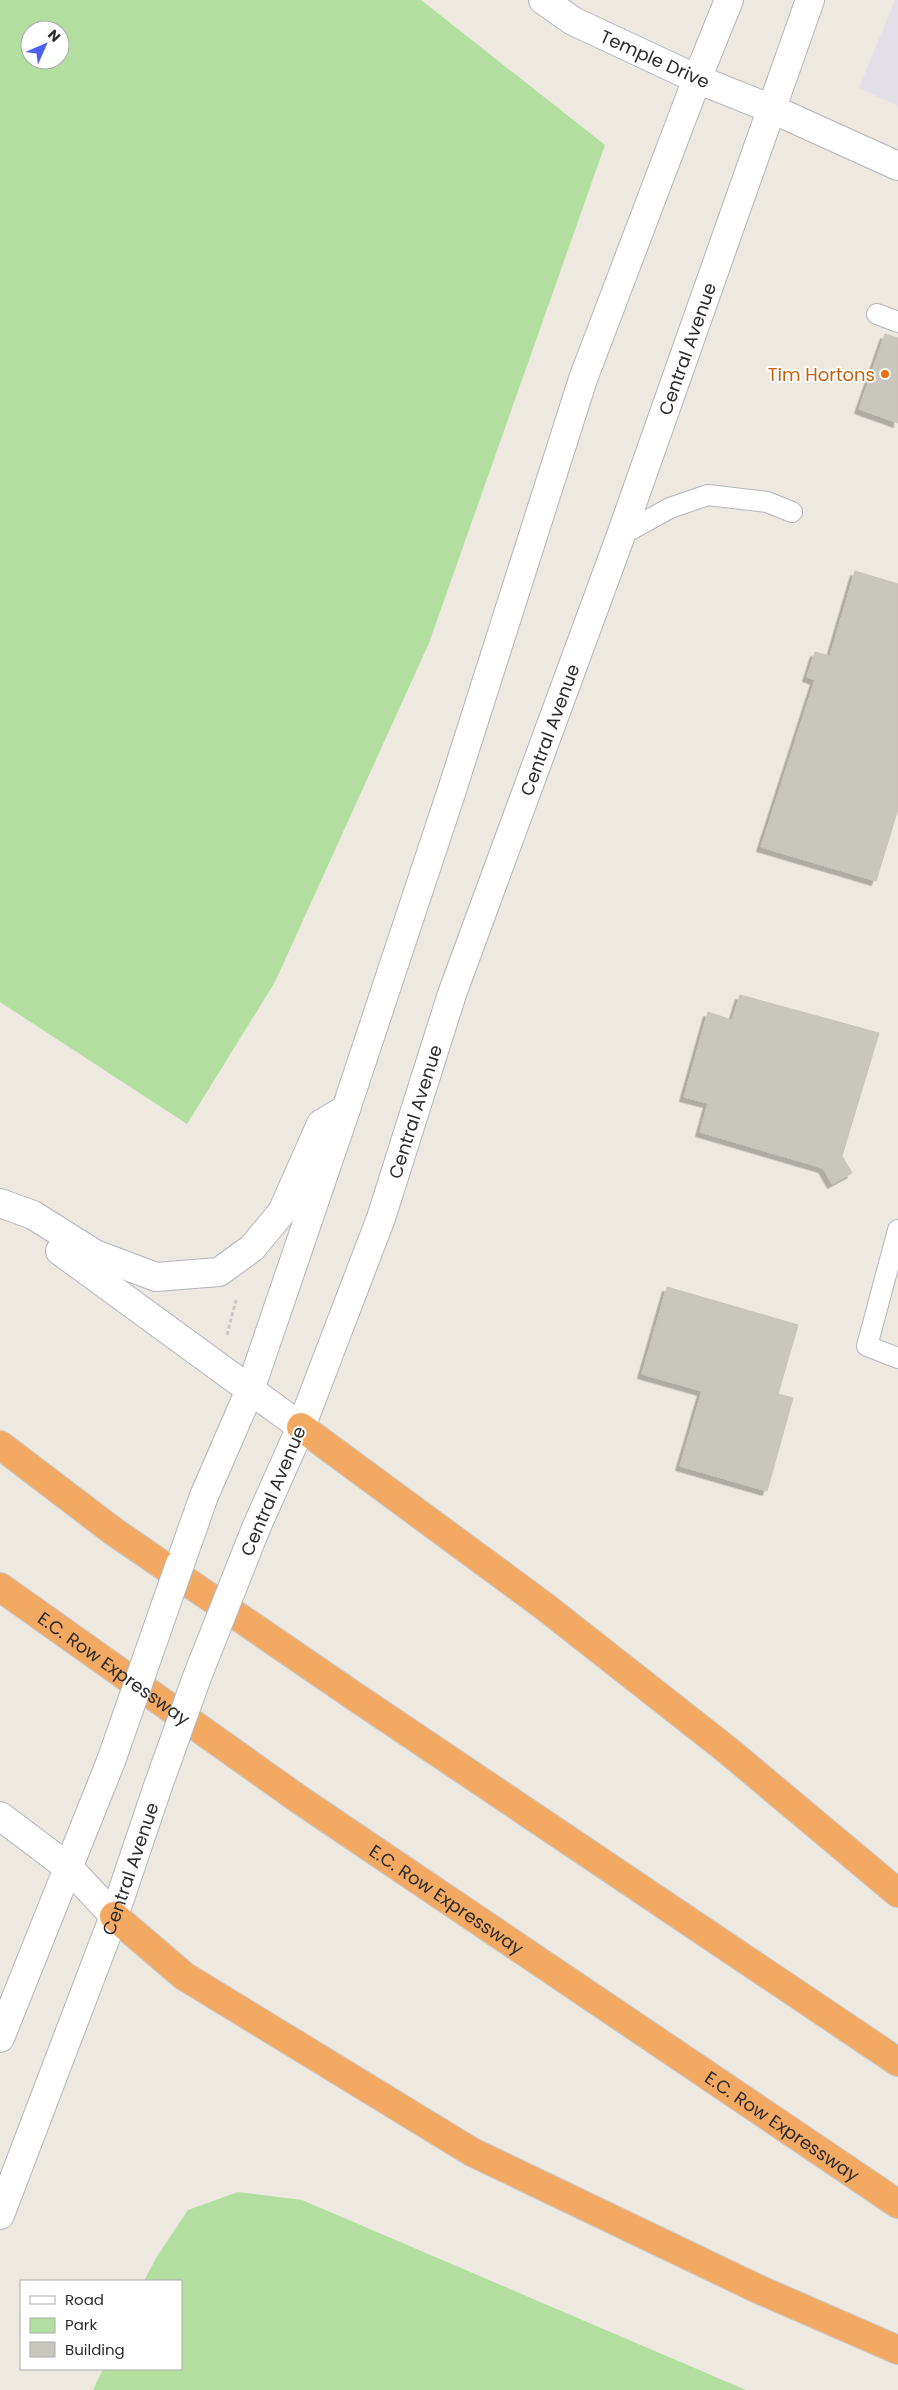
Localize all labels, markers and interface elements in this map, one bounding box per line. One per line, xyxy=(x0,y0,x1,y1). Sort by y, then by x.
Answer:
north arrow xyxy=(20,20,70,70)
street label: Temple Drive xyxy=(596,24,714,94)
text: N xyxy=(43,25,65,47)
street label: Central Avenue xyxy=(652,279,722,418)
place label: Tim Hortons xyxy=(768,362,875,387)
marker: Tim Hortons xyxy=(879,368,891,380)
street label: Central Avenue xyxy=(514,660,585,799)
street label: Central Avenue xyxy=(382,1042,448,1182)
street label: Central Avenue xyxy=(234,1422,312,1560)
street label: E.C. Row Expressway xyxy=(33,1605,195,1731)
street label: Central Avenue xyxy=(95,1799,164,1939)
street label: E.C. Row Expressway xyxy=(365,1838,529,1960)
street label: E.C. Row Expressway xyxy=(700,2065,864,2187)
legend xyxy=(20,2280,182,2370)
text: Road xyxy=(65,2289,104,2310)
text: Park xyxy=(65,2314,97,2335)
text: Building xyxy=(65,2339,125,2360)

